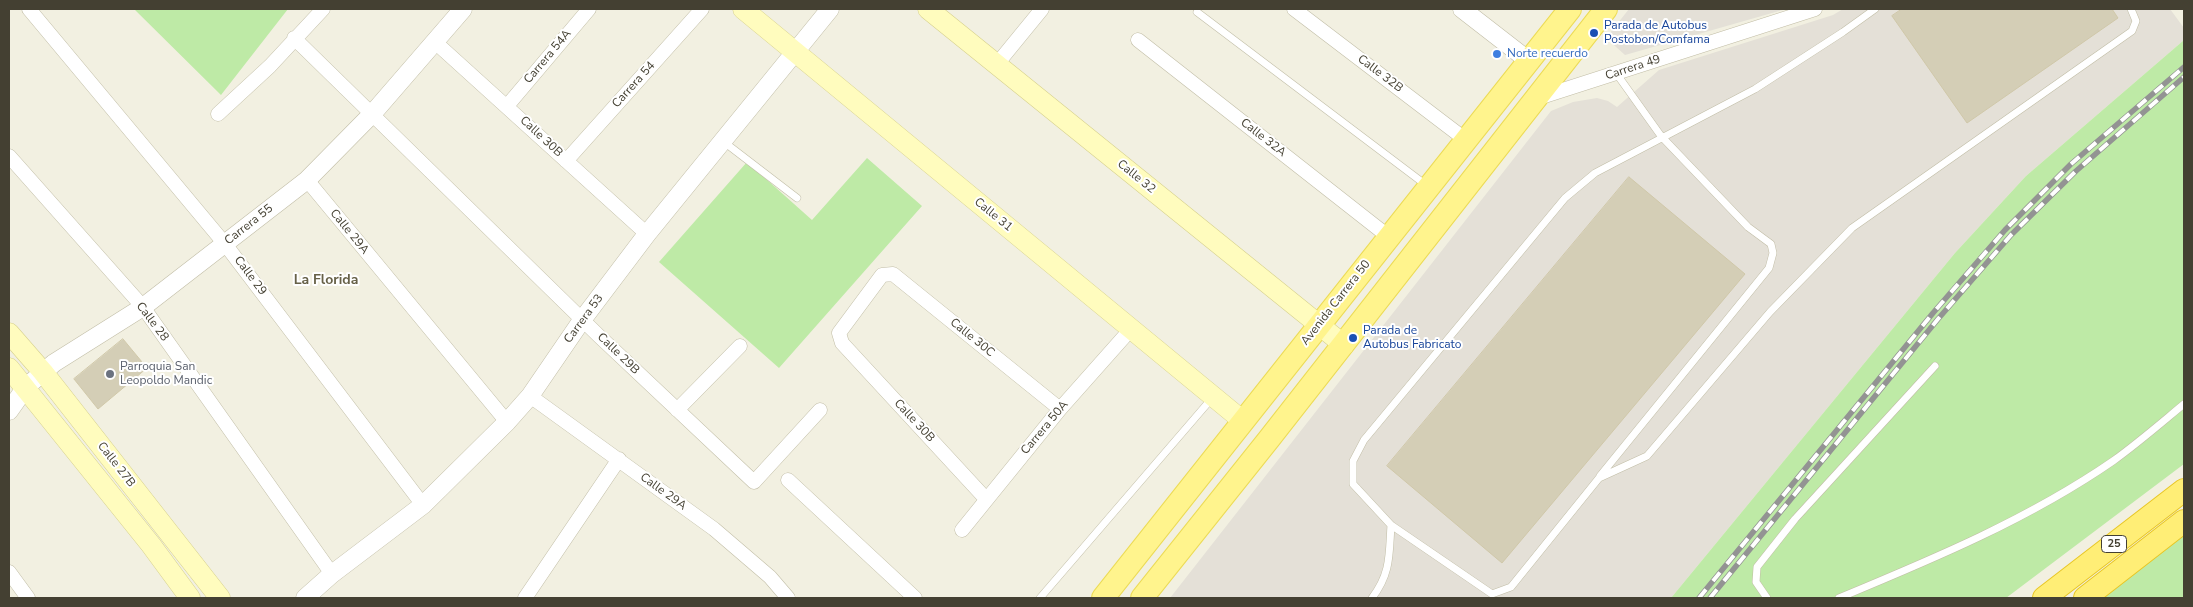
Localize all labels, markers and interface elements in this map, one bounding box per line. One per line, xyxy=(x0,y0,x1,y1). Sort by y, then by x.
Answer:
place label: Parada de Autobus Postobon/Comfama xyxy=(1604,19,1710,47)
street label: Carrera 54A xyxy=(521,27,575,87)
marker: Parada de Autobus Postobon/Comfama xyxy=(1588,27,1600,39)
place label: Norte recuerdo xyxy=(1507,47,1588,61)
marker: Norte recuerdo xyxy=(1491,48,1503,60)
street label: Calle 32B xyxy=(1354,52,1406,96)
street label: Carrera 49 xyxy=(1604,52,1662,84)
street label: Carrera 54 xyxy=(610,59,658,111)
street label: Calle 30B xyxy=(517,114,565,160)
street label: Calle 32A xyxy=(1237,116,1289,160)
street label: Calle 32 xyxy=(1114,157,1158,197)
street label: Calle 31 xyxy=(971,195,1015,235)
street label: Carrera 55 xyxy=(222,202,276,248)
street label: Calle 29A xyxy=(326,207,372,257)
street label: Calle 29 xyxy=(231,254,269,298)
street label: Avenida Carrera 50 xyxy=(1298,258,1374,348)
district label: La Florida xyxy=(294,273,358,289)
street label: Carrera 53 xyxy=(561,292,607,346)
street label: Calle 28 xyxy=(133,300,171,344)
street label: Calle 30C xyxy=(947,316,997,360)
place label: Parada de Autobus Fabricato xyxy=(1363,324,1461,352)
street label: Calle 29B xyxy=(594,330,642,378)
marker: Parada de Autobus Fabricato xyxy=(1347,332,1359,344)
place label: Parroquia San Leopoldo Mandic xyxy=(120,360,212,388)
marker: Parroquia San Leopoldo Mandic xyxy=(104,368,116,380)
street label: Calle 30B xyxy=(891,397,937,445)
street label: Carrera 50A xyxy=(1018,398,1072,458)
street label: Calle 27B xyxy=(94,440,138,490)
street label: Calle 29A xyxy=(637,470,689,514)
road number: 25 xyxy=(2102,536,2126,552)

